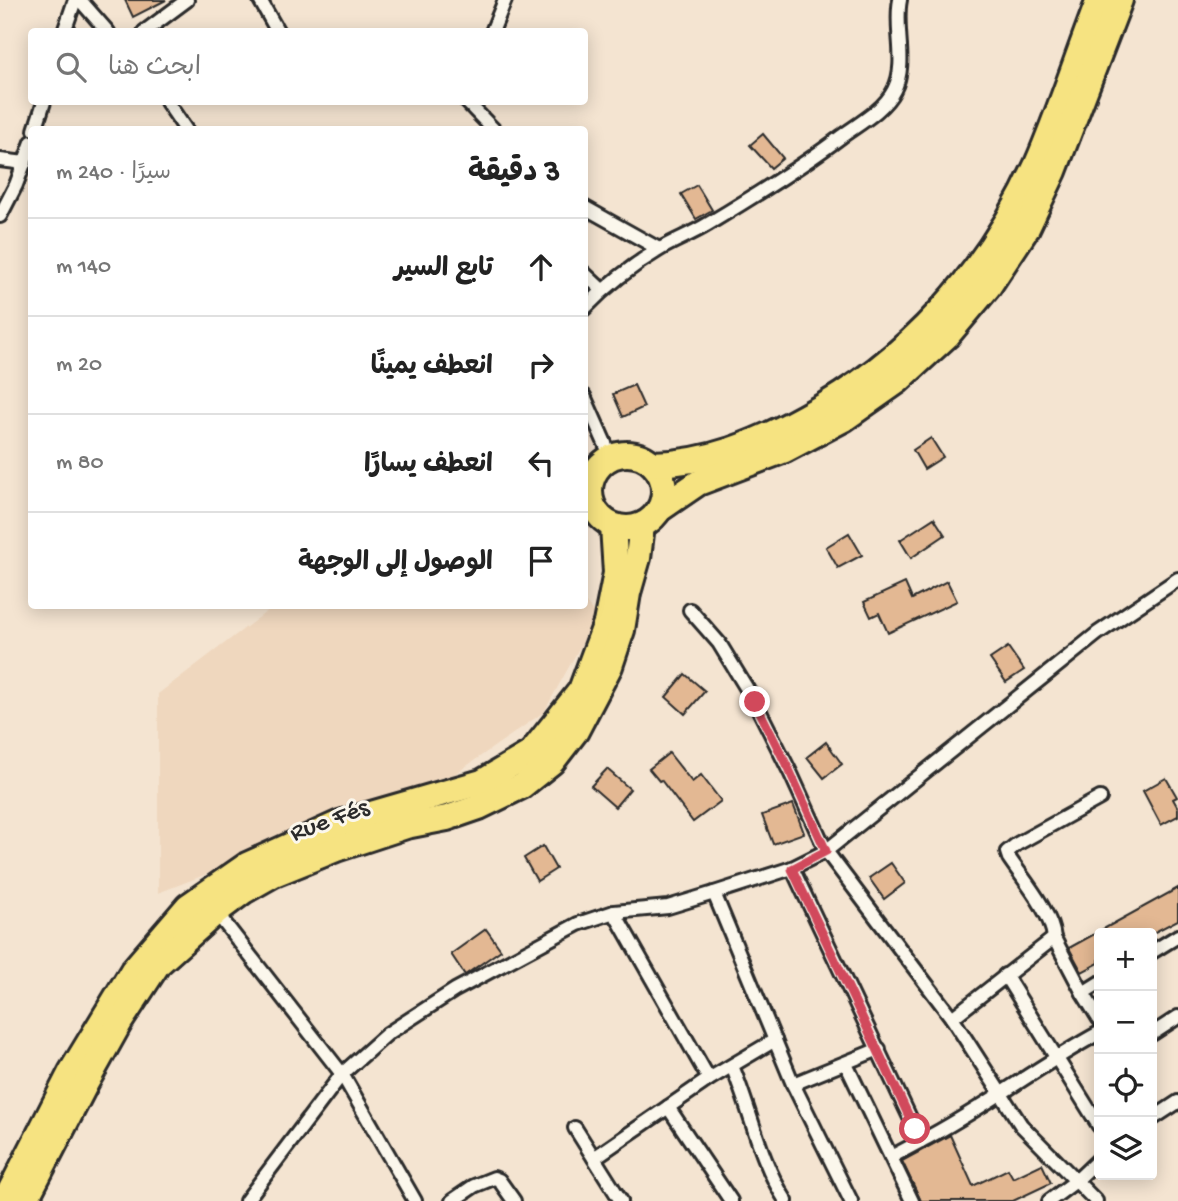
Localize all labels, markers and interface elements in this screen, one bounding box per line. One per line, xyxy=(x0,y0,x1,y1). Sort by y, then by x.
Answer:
search box xyxy=(28,28,588,105)
icon: search xyxy=(52,48,90,86)
text: ابحث هنا xyxy=(108,54,201,85)
text: 3 دقيقة xyxy=(468,157,560,192)
text: سيرًا · 240 m xyxy=(56,160,171,187)
icon: ahead xyxy=(522,248,560,286)
text: 140 m xyxy=(56,254,111,281)
text: تابع السير xyxy=(394,255,493,286)
icon: right xyxy=(522,346,560,384)
text: 20 m xyxy=(56,352,102,379)
text: انعطف يمينًا xyxy=(371,353,493,384)
icon: left xyxy=(522,444,560,482)
text: 80 m xyxy=(56,450,103,477)
text: انعطف يسارًا xyxy=(364,451,493,482)
icon: arrive xyxy=(522,542,560,580)
text: الوصول إلى الوجهة xyxy=(298,549,493,580)
route end xyxy=(739,686,770,717)
street label: Rue Fés xyxy=(286,793,375,851)
map controls xyxy=(1094,928,1157,1180)
button: + xyxy=(1094,928,1157,991)
button: − xyxy=(1094,991,1157,1054)
button: locate xyxy=(1094,1054,1157,1117)
route start xyxy=(899,1113,930,1144)
button: layers xyxy=(1094,1117,1157,1180)

